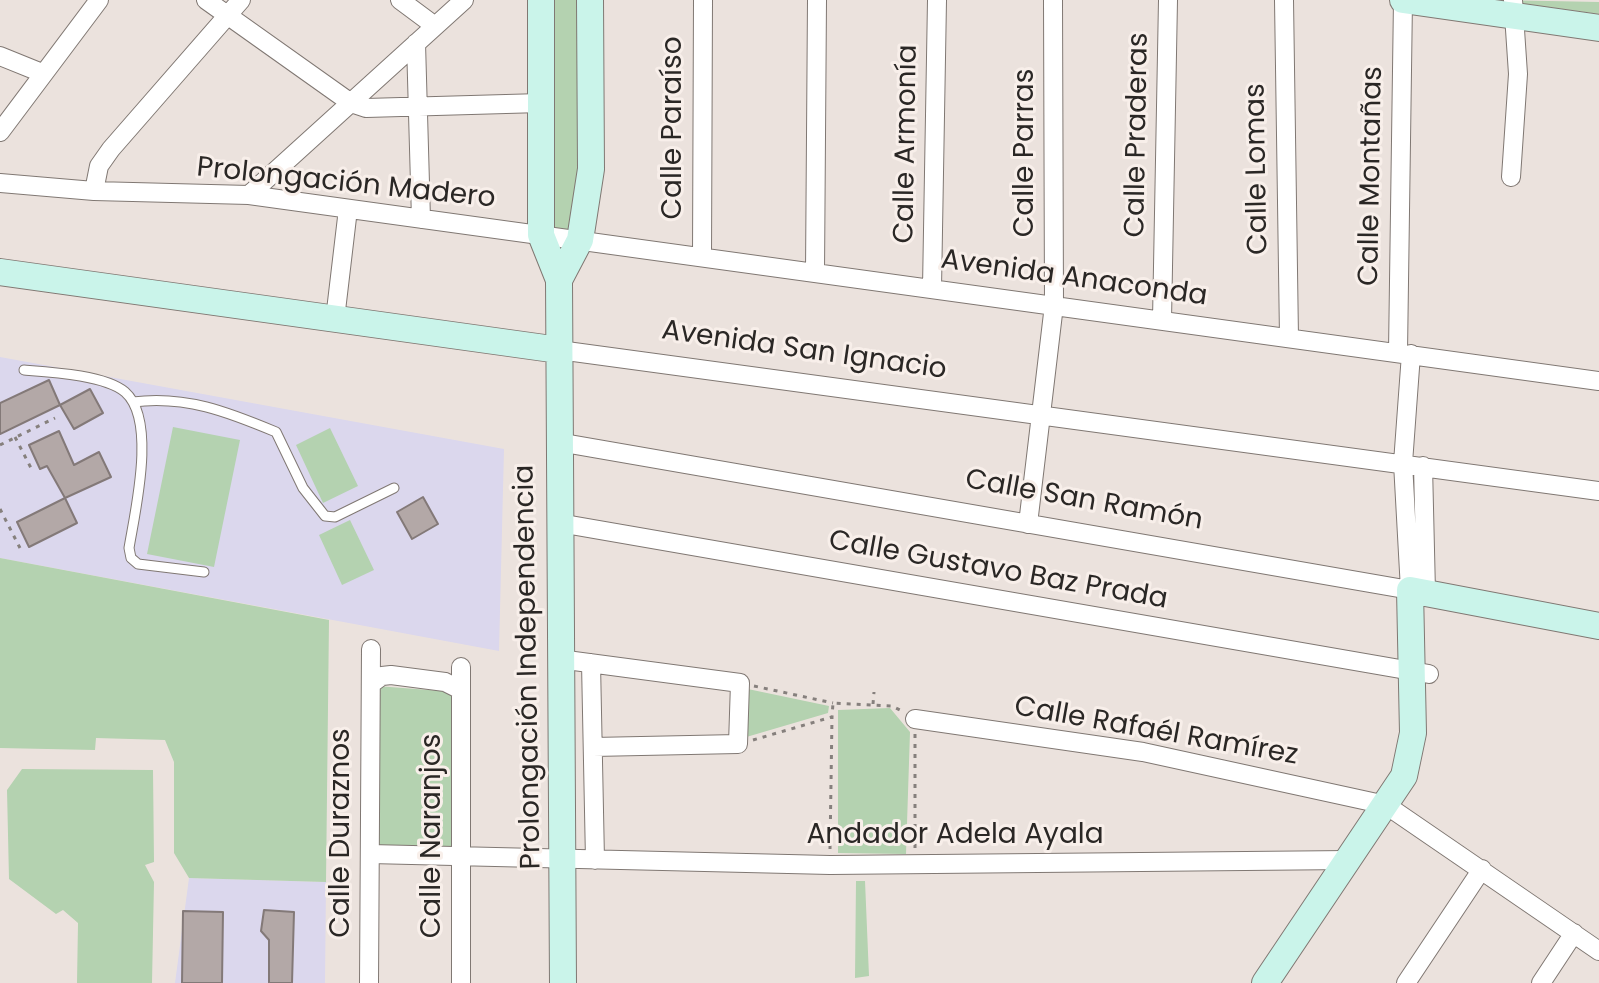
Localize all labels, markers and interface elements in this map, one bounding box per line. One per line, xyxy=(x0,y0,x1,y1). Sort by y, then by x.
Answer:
street label: Calle Praderas xyxy=(1119,32,1157,238)
street label: Calle Paraíso xyxy=(657,36,691,220)
street label: Calle Armonía xyxy=(888,44,926,244)
street label: Calle Montañas xyxy=(1353,66,1391,286)
street label: Calle Parras xyxy=(1009,69,1043,237)
street label: Calle Lomas xyxy=(1240,83,1276,255)
street label: Prolongación Madero xyxy=(195,152,497,216)
street label: Avenida Anaconda xyxy=(939,244,1209,314)
street label: Avenida San Ignacio xyxy=(659,314,949,388)
street label: Prolongación Independencia xyxy=(509,464,549,870)
street label: Calle San Ramón xyxy=(963,464,1205,538)
street label: Calle Gustavo Baz Prada xyxy=(826,525,1170,617)
street label: Calle Rafaél Ramírez xyxy=(1012,691,1300,773)
street label: Calle Duraznos xyxy=(325,728,359,938)
street label: Calle Naranjos xyxy=(416,734,450,938)
street label: Andador Adela Ayala xyxy=(806,819,1104,853)

